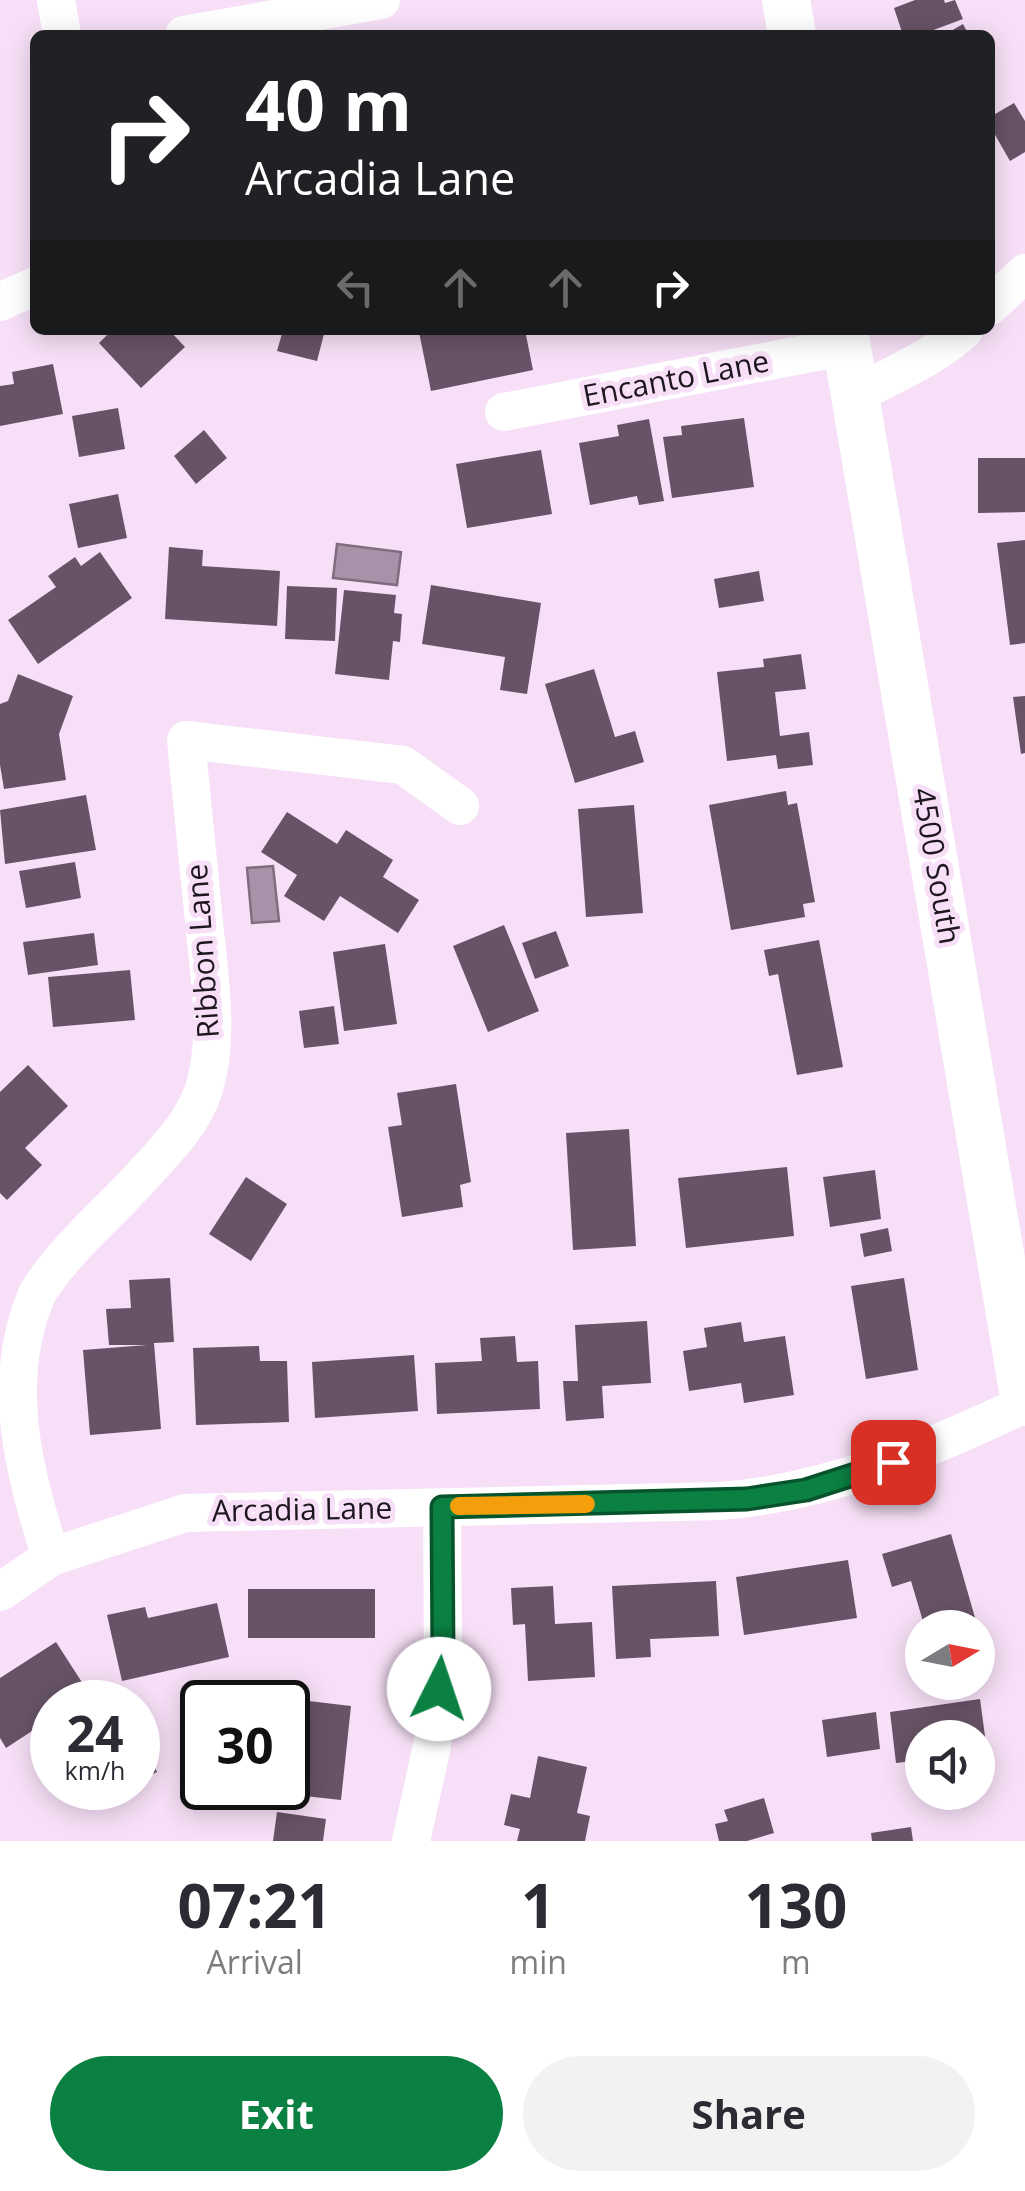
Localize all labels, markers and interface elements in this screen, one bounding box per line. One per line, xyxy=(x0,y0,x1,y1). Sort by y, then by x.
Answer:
text: 40 m xyxy=(245,56,412,152)
icon: right xyxy=(80,70,210,200)
text: Arcadia Lane xyxy=(245,147,515,208)
icon: left xyxy=(328,260,383,315)
icon: ahead xyxy=(433,260,488,315)
icon: ahead xyxy=(538,260,593,315)
icon: right xyxy=(643,260,698,315)
street label: Encanto Lane xyxy=(579,339,772,416)
street label: 4500 South xyxy=(904,784,971,947)
street label: Ribbon Lane xyxy=(175,863,228,1040)
pin xyxy=(851,1420,936,1505)
icon: arrive xyxy=(866,1435,921,1490)
street label: Arcadia Lane xyxy=(212,1486,392,1531)
north arrow xyxy=(905,1610,995,1700)
map controls xyxy=(905,1610,995,1810)
position arrow xyxy=(387,1637,491,1741)
speed limit sign: 30 xyxy=(180,1680,310,1810)
text: 24 xyxy=(66,1699,124,1767)
button: sound xyxy=(905,1720,995,1810)
text: km/h xyxy=(65,1753,125,1787)
text: 07:21 xyxy=(178,1864,332,1946)
text: 1 xyxy=(521,1864,555,1946)
text: 130 xyxy=(744,1864,847,1946)
text: Arrival xyxy=(207,1940,303,1983)
text: min xyxy=(510,1940,567,1983)
text: m xyxy=(781,1940,811,1983)
button: Exit xyxy=(50,2056,503,2171)
button: Share xyxy=(523,2056,975,2171)

